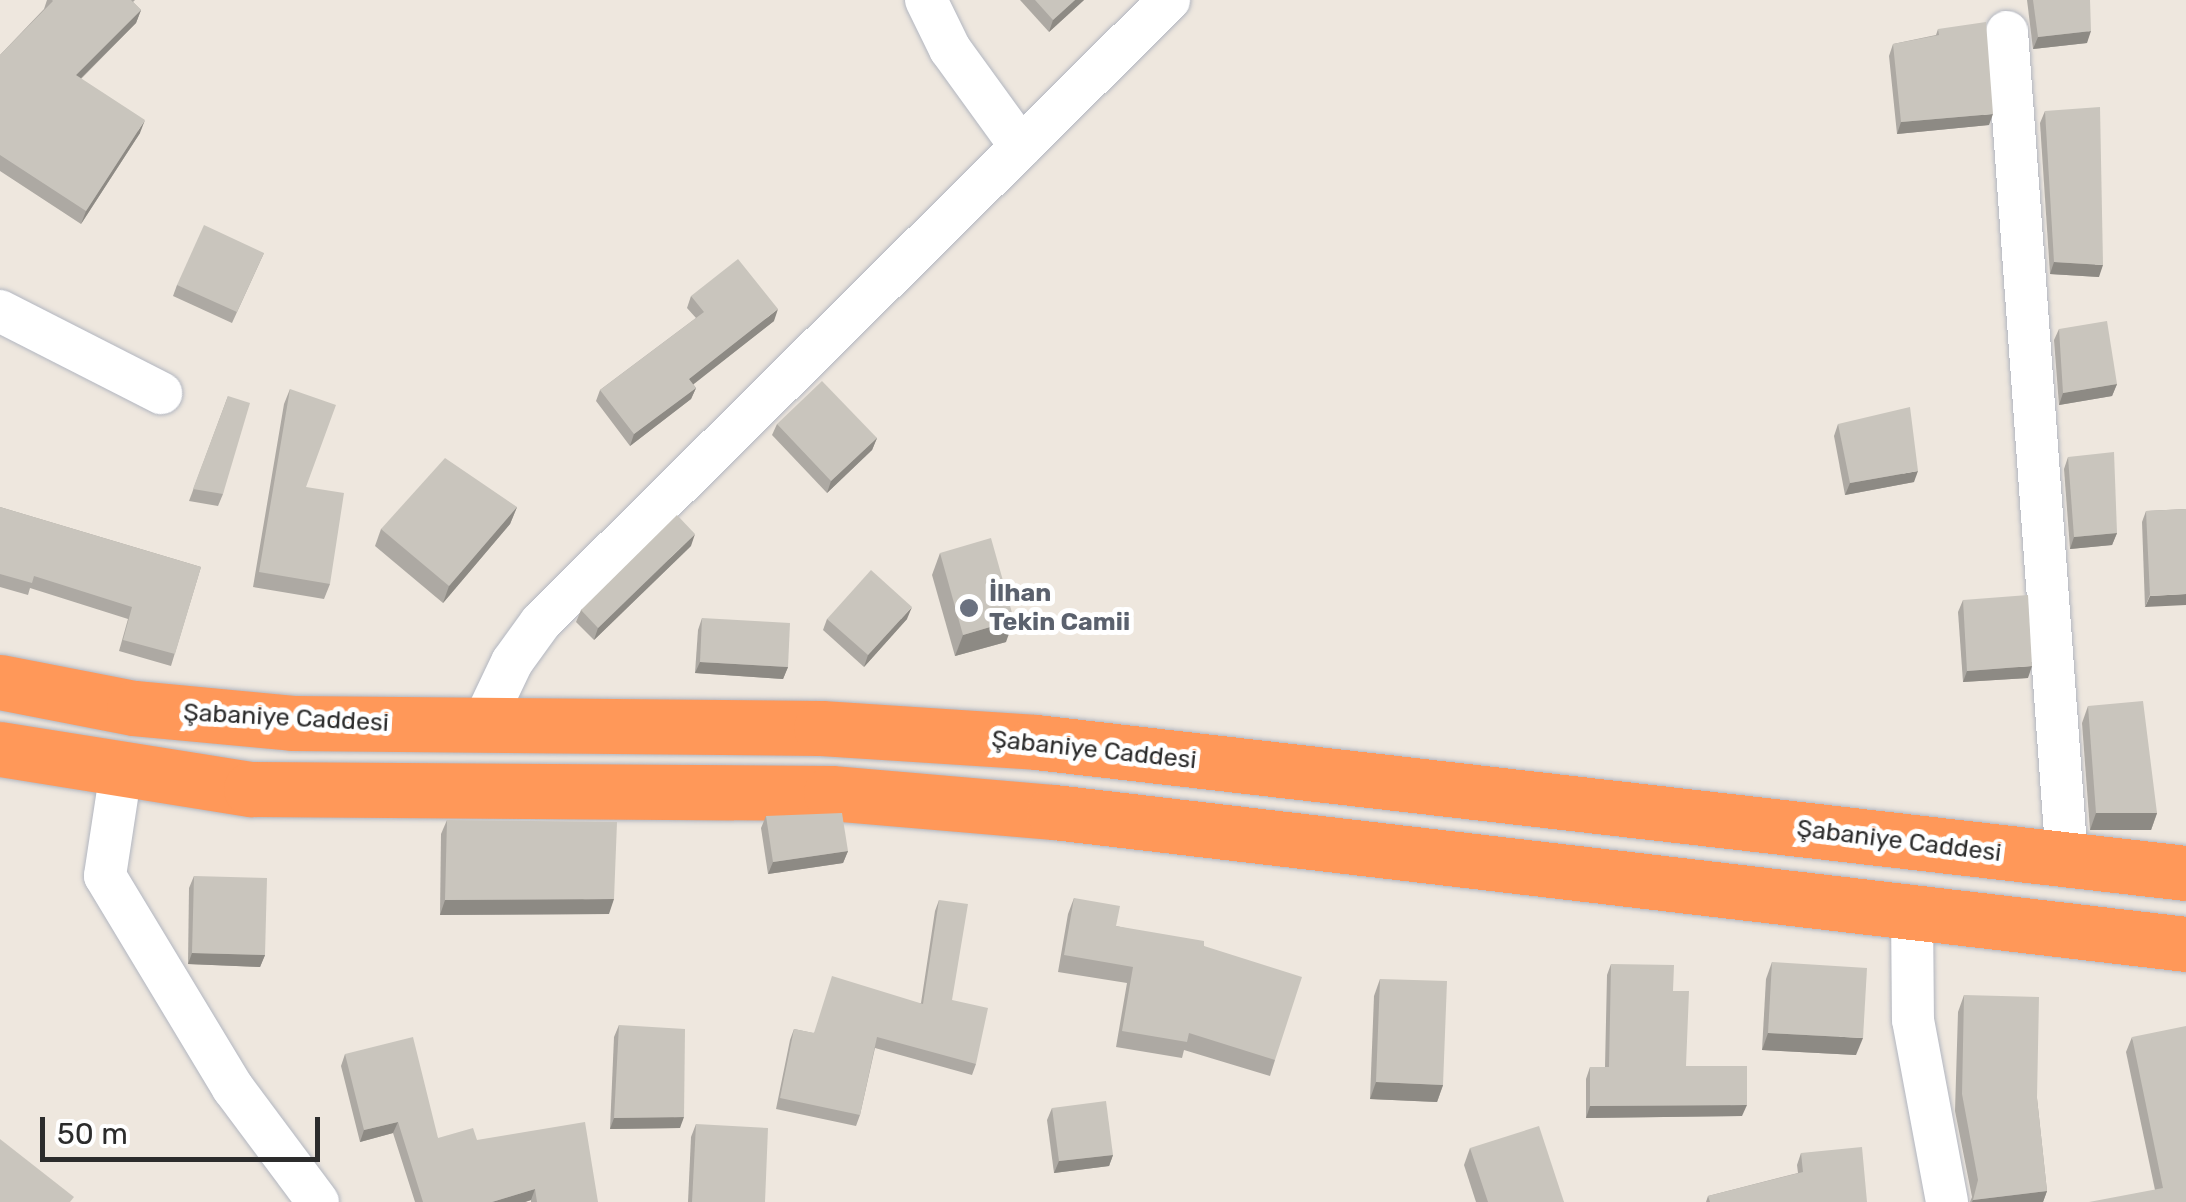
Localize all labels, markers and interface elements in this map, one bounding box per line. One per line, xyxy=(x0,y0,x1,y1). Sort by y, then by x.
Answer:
place label: İlhan Tekin Camii xyxy=(989,579,1130,638)
marker: İlhan Tekin Camii xyxy=(958,597,980,619)
street label: Şabaniye Caddesi xyxy=(183,698,389,738)
street label: Şabaniye Caddesi xyxy=(990,724,1198,776)
street label: Şabaniye Caddesi xyxy=(1795,814,2003,868)
scale bar xyxy=(45,1097,325,1159)
text: 50 m xyxy=(57,1116,128,1152)

